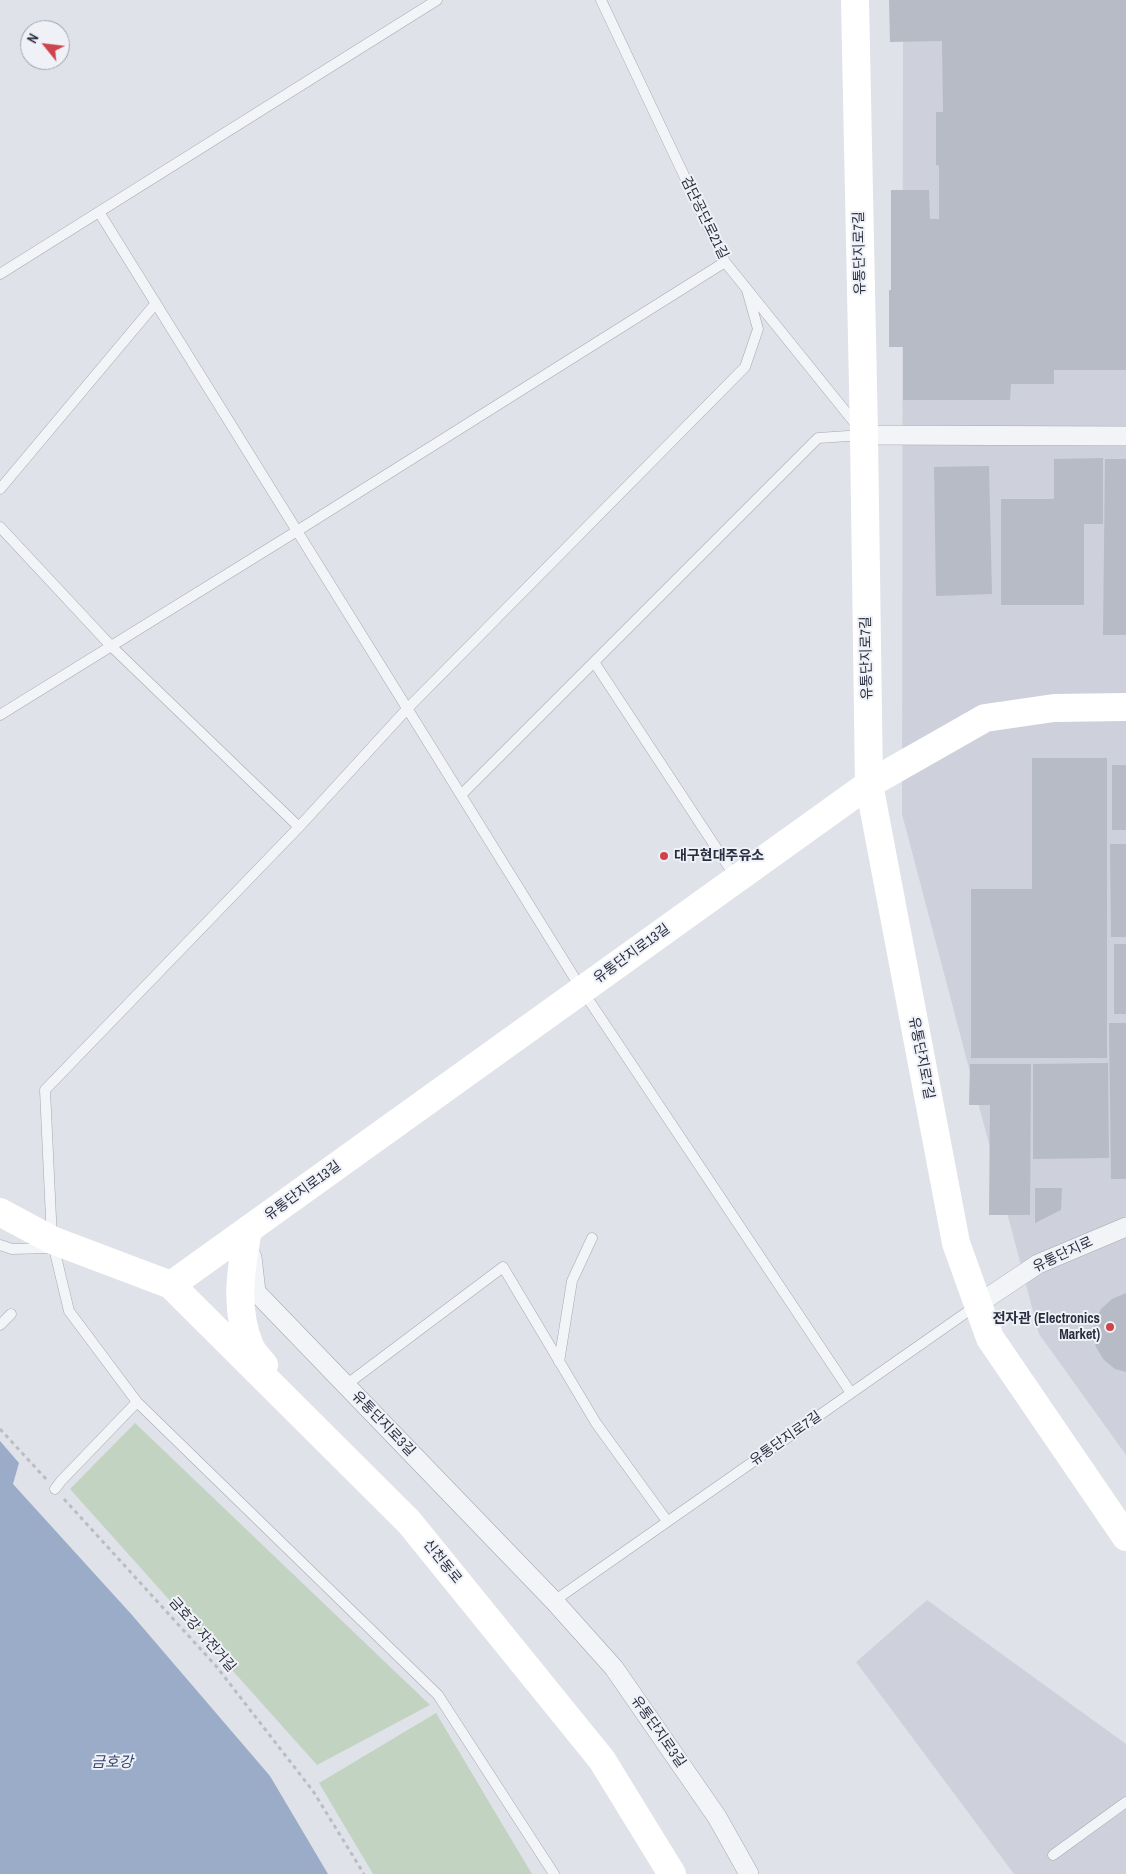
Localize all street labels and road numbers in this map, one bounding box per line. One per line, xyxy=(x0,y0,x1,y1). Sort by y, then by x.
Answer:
street label: 검단공단로21길 xyxy=(677,174,731,262)
street label: 유통단지로7길 xyxy=(851,211,869,295)
street label: 유통단지로7길 xyxy=(858,616,876,700)
street label: 유통단지로13길 xyxy=(591,921,673,987)
street label: 유통단지로7길 xyxy=(905,1015,937,1101)
street label: 유통단지로13길 xyxy=(262,1158,344,1224)
street label: 유통단지로 xyxy=(1030,1234,1096,1276)
street label: 유통단지로3길 xyxy=(348,1388,418,1460)
street label: 유통단지로7길 xyxy=(747,1408,825,1470)
street label: 신천동로 xyxy=(419,1537,465,1587)
street label: 금호강 자전거길 xyxy=(165,1594,239,1676)
street label: 유통단지로3길 xyxy=(627,1693,689,1771)

